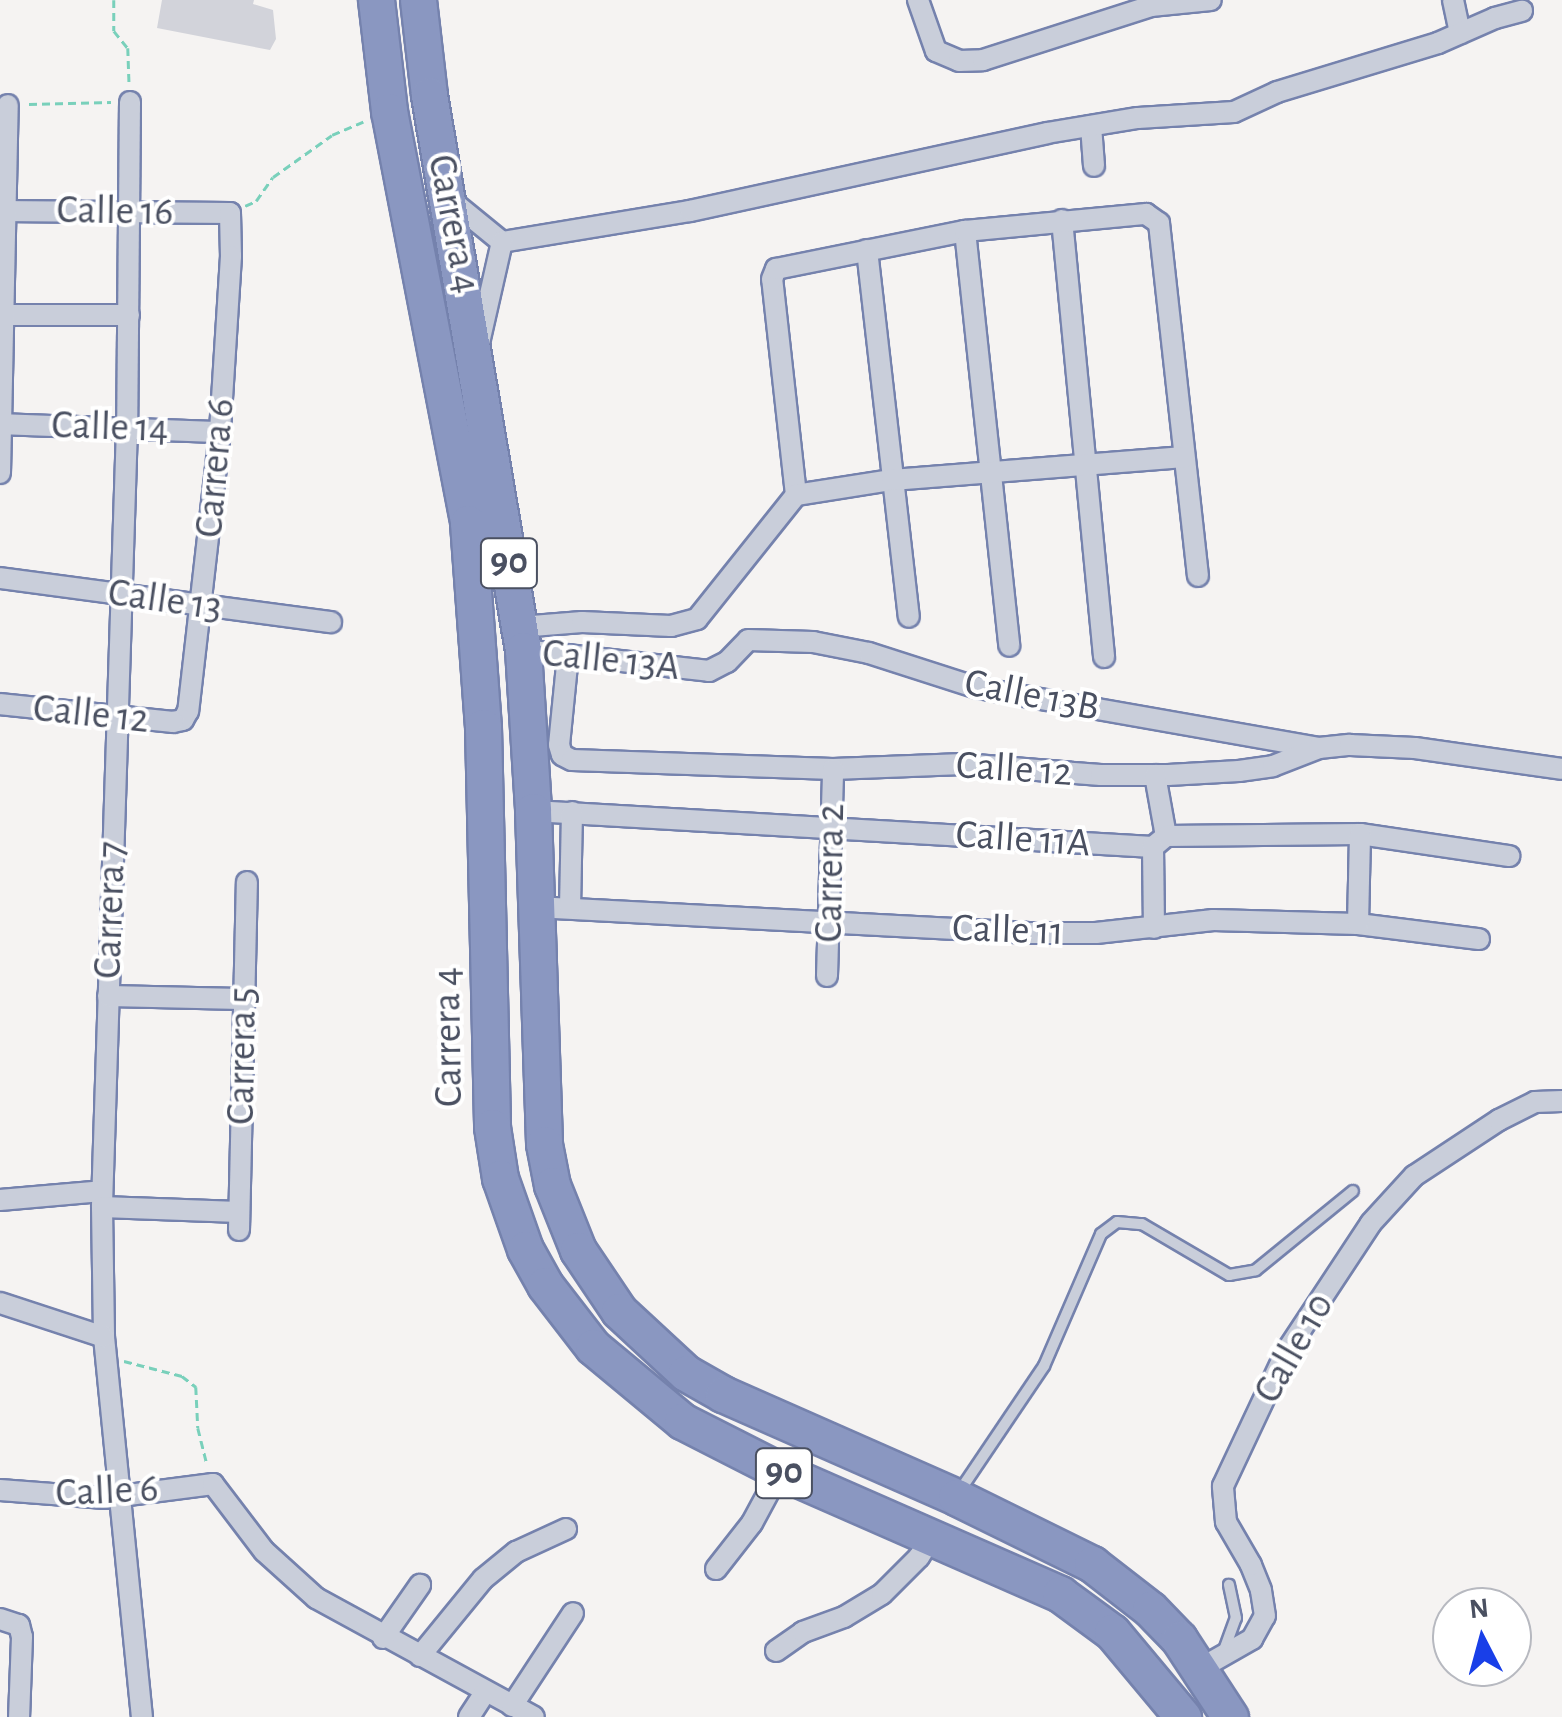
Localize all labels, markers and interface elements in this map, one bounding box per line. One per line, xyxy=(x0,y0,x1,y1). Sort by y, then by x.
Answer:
street label: Carrera 4 xyxy=(417,151,491,297)
street label: Calle 16 xyxy=(56,186,174,236)
street label: Carrera 6 xyxy=(185,396,245,540)
street label: Calle 14 xyxy=(51,401,169,453)
road number: 90 xyxy=(479,530,539,596)
street label: Calle 13 xyxy=(105,568,225,632)
street label: Calle 13A xyxy=(540,629,682,691)
street label: Calle 13B xyxy=(961,658,1103,732)
street label: Calle 12 xyxy=(31,684,151,744)
street label: Calle 12 xyxy=(954,741,1074,797)
street label: Carrera 2 xyxy=(805,803,855,943)
street label: Calle 11A xyxy=(954,810,1092,868)
street label: Carrera 7 xyxy=(84,841,136,979)
street label: Calle 11 xyxy=(951,904,1065,956)
street label: Carrera 4 xyxy=(423,967,473,1107)
street label: Carrera 5 xyxy=(217,987,267,1125)
street label: Calle 10 xyxy=(1243,1284,1345,1412)
road number: 90 xyxy=(754,1440,814,1506)
street label: Calle 6 xyxy=(54,1464,160,1518)
north arrow xyxy=(1432,1587,1532,1687)
text: N xyxy=(1468,1594,1490,1624)

